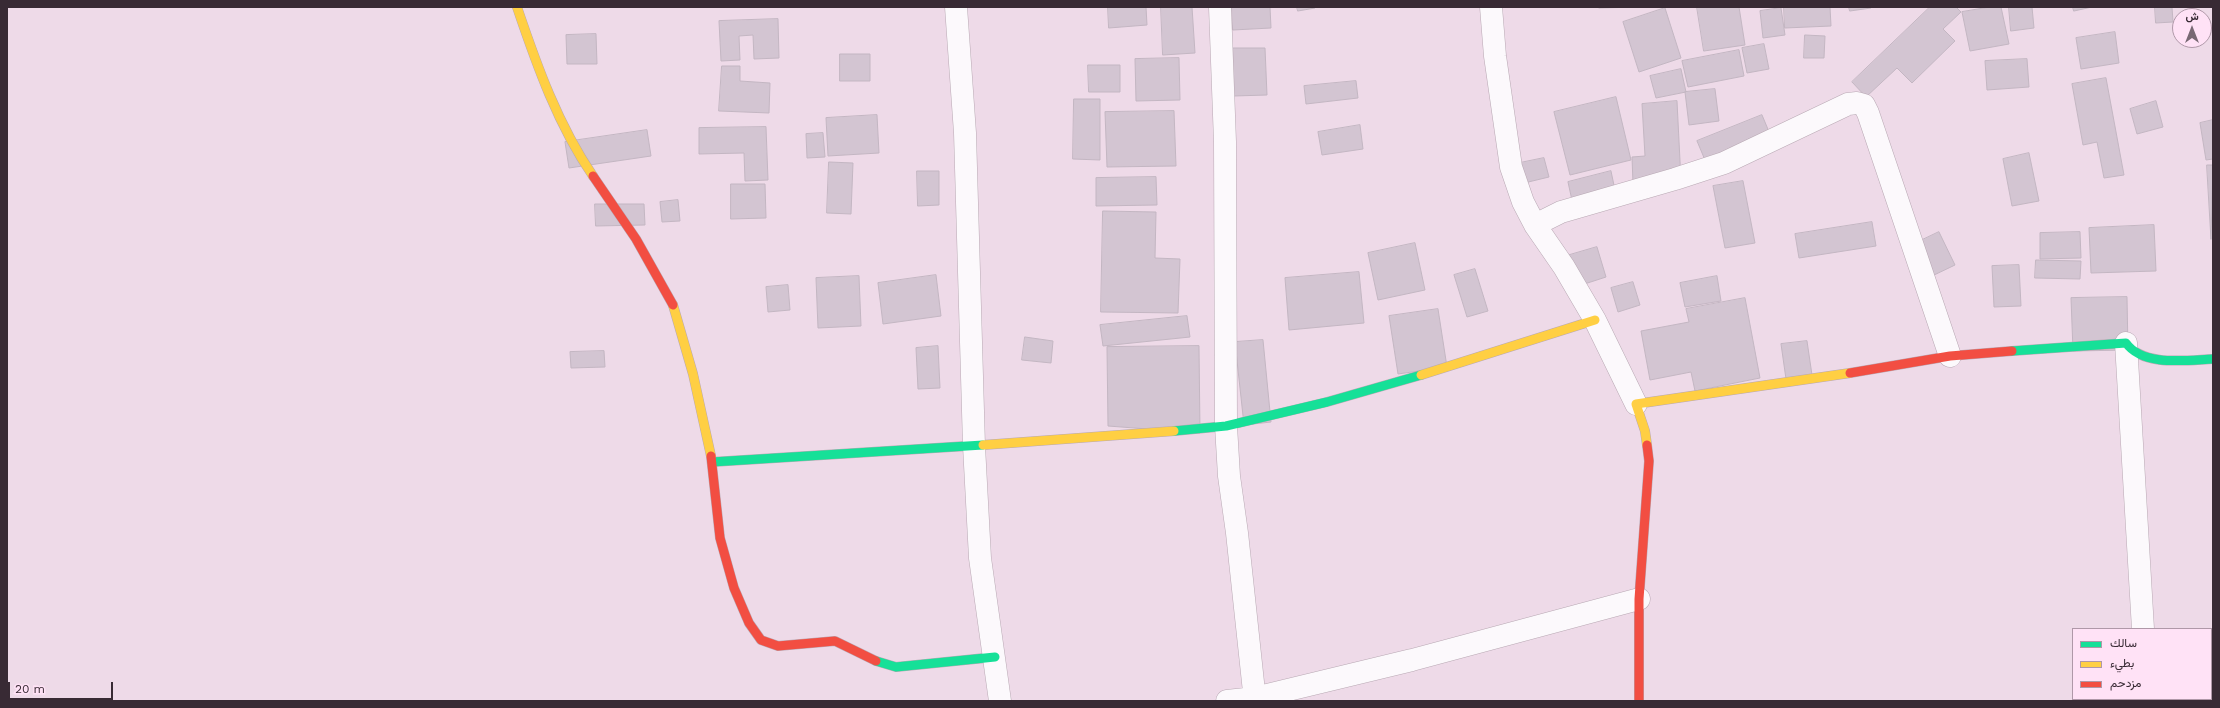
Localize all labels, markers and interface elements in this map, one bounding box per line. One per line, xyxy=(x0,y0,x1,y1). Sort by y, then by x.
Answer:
north arrow xyxy=(2172,8,2212,48)
text: ش xyxy=(2185,10,2199,23)
legend xyxy=(2072,628,2212,700)
text: سالك xyxy=(2110,636,2137,650)
text: بطيء xyxy=(2110,656,2134,670)
scale bar xyxy=(10,674,115,700)
text: مزدحم xyxy=(2110,676,2141,690)
text: 20 m xyxy=(15,682,45,696)

